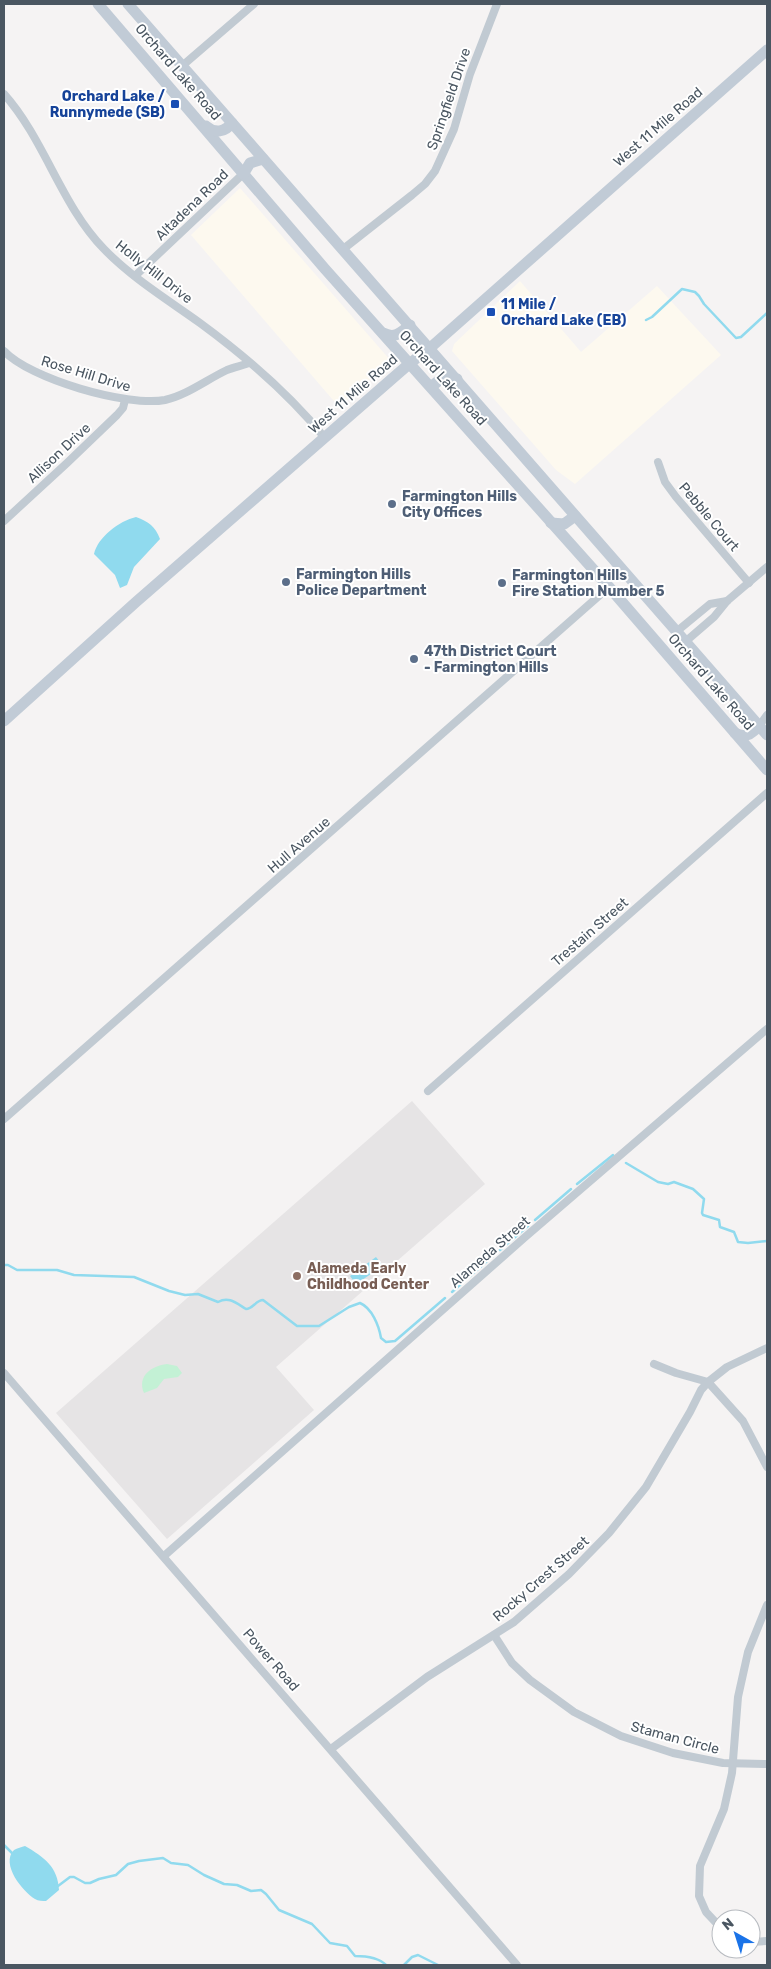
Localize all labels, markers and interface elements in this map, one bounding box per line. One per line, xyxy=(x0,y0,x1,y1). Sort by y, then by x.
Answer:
street label: Orchard Lake Road xyxy=(131,20,225,124)
street label: Springfield Drive xyxy=(424,46,475,152)
street label: West 11 Mile Road xyxy=(610,84,706,170)
place label: Orchard Lake / Runnymede (SB) xyxy=(50,88,166,121)
marker: Orchard Lake / Runnymede (SB) xyxy=(169,98,181,110)
street label: Altadena Road xyxy=(152,166,232,244)
street label: Holly Hill Drive xyxy=(112,237,196,307)
place label: 11 Mile / Orchard Lake (EB) xyxy=(501,296,626,329)
marker: 11 Mile / Orchard Lake (EB) xyxy=(485,306,497,318)
street label: Orchard Lake Road xyxy=(396,327,490,429)
street label: West 11 Mile Road xyxy=(305,351,401,437)
street label: Rose Hill Drive xyxy=(39,352,133,396)
street label: Allison Drive xyxy=(24,419,94,487)
street label: Pebble Court xyxy=(675,479,743,555)
place label: Farmington Hills City Offices xyxy=(402,488,517,521)
marker: Farmington Hills City Offices xyxy=(386,498,398,510)
place label: Farmington Hills Police Department xyxy=(296,566,427,599)
place label: Farmington Hills Fire Station Number 5 xyxy=(512,567,664,600)
marker: Farmington Hills Police Department xyxy=(280,576,292,588)
marker: Farmington Hills Fire Station Number 5 xyxy=(496,577,508,589)
street label: Orchard Lake Road xyxy=(664,630,758,734)
place label: 47th District Court - Farmington Hills xyxy=(424,643,557,676)
marker: 47th District Court - Farmington Hills xyxy=(408,653,420,665)
street label: Hull Avenue xyxy=(264,813,334,877)
street label: Trestain Street xyxy=(548,894,632,970)
street label: Alameda Street xyxy=(446,1212,534,1291)
place label: Alameda Early Childhood Center xyxy=(307,1260,430,1293)
marker: Alameda Early Childhood Center xyxy=(291,1270,303,1282)
street label: Rocky Crest Street xyxy=(489,1532,593,1625)
street label: Power Road xyxy=(239,1625,303,1695)
street label: Staman Circle xyxy=(629,1718,721,1758)
north arrow xyxy=(711,1909,761,1959)
text: N xyxy=(719,1915,737,1934)

